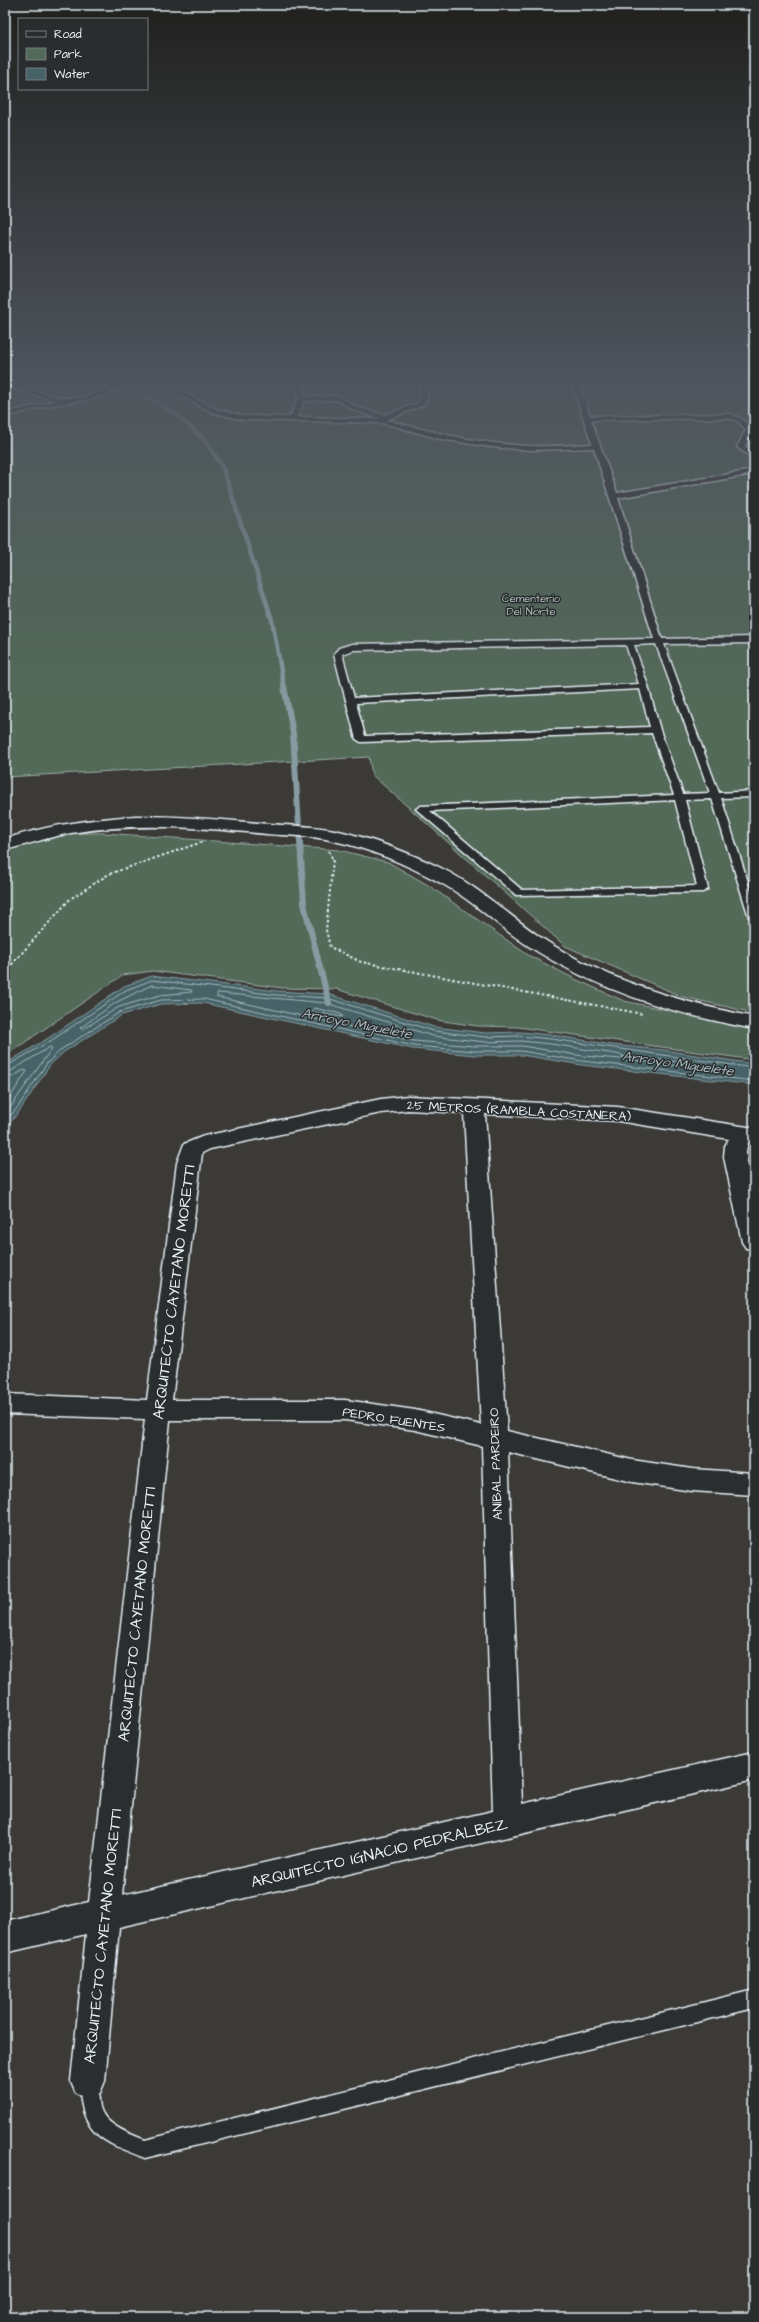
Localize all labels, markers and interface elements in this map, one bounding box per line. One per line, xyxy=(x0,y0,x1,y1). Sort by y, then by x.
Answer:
legend xyxy=(18,18,148,90)
text: Road xyxy=(54,26,82,43)
text: Park xyxy=(54,46,82,63)
text: Water xyxy=(54,66,90,83)
park label: Cementerio Del Norte xyxy=(502,591,561,619)
water label: Arroyo Miguelete xyxy=(300,1003,415,1045)
water label: Arroyo Miguelete xyxy=(621,1046,736,1082)
street label: 25 METROS (RAMBLA COSTANERA) xyxy=(406,1096,632,1126)
street label: ARQUITECTO CAYETANO MORETTI xyxy=(147,1163,201,1421)
street label: PEDRO FUENTES xyxy=(341,1403,447,1437)
street label: ANÍBAL PARDEIRO xyxy=(485,1407,507,1520)
street label: ARQUITECTO CAYETANO MORETTI xyxy=(113,1485,161,1743)
street label: ARQUITECTO CAYETANO MORETTI xyxy=(79,1807,127,2065)
street label: ARQUITECTO IGNACIO PEDRALBEZ xyxy=(249,1813,510,1893)

